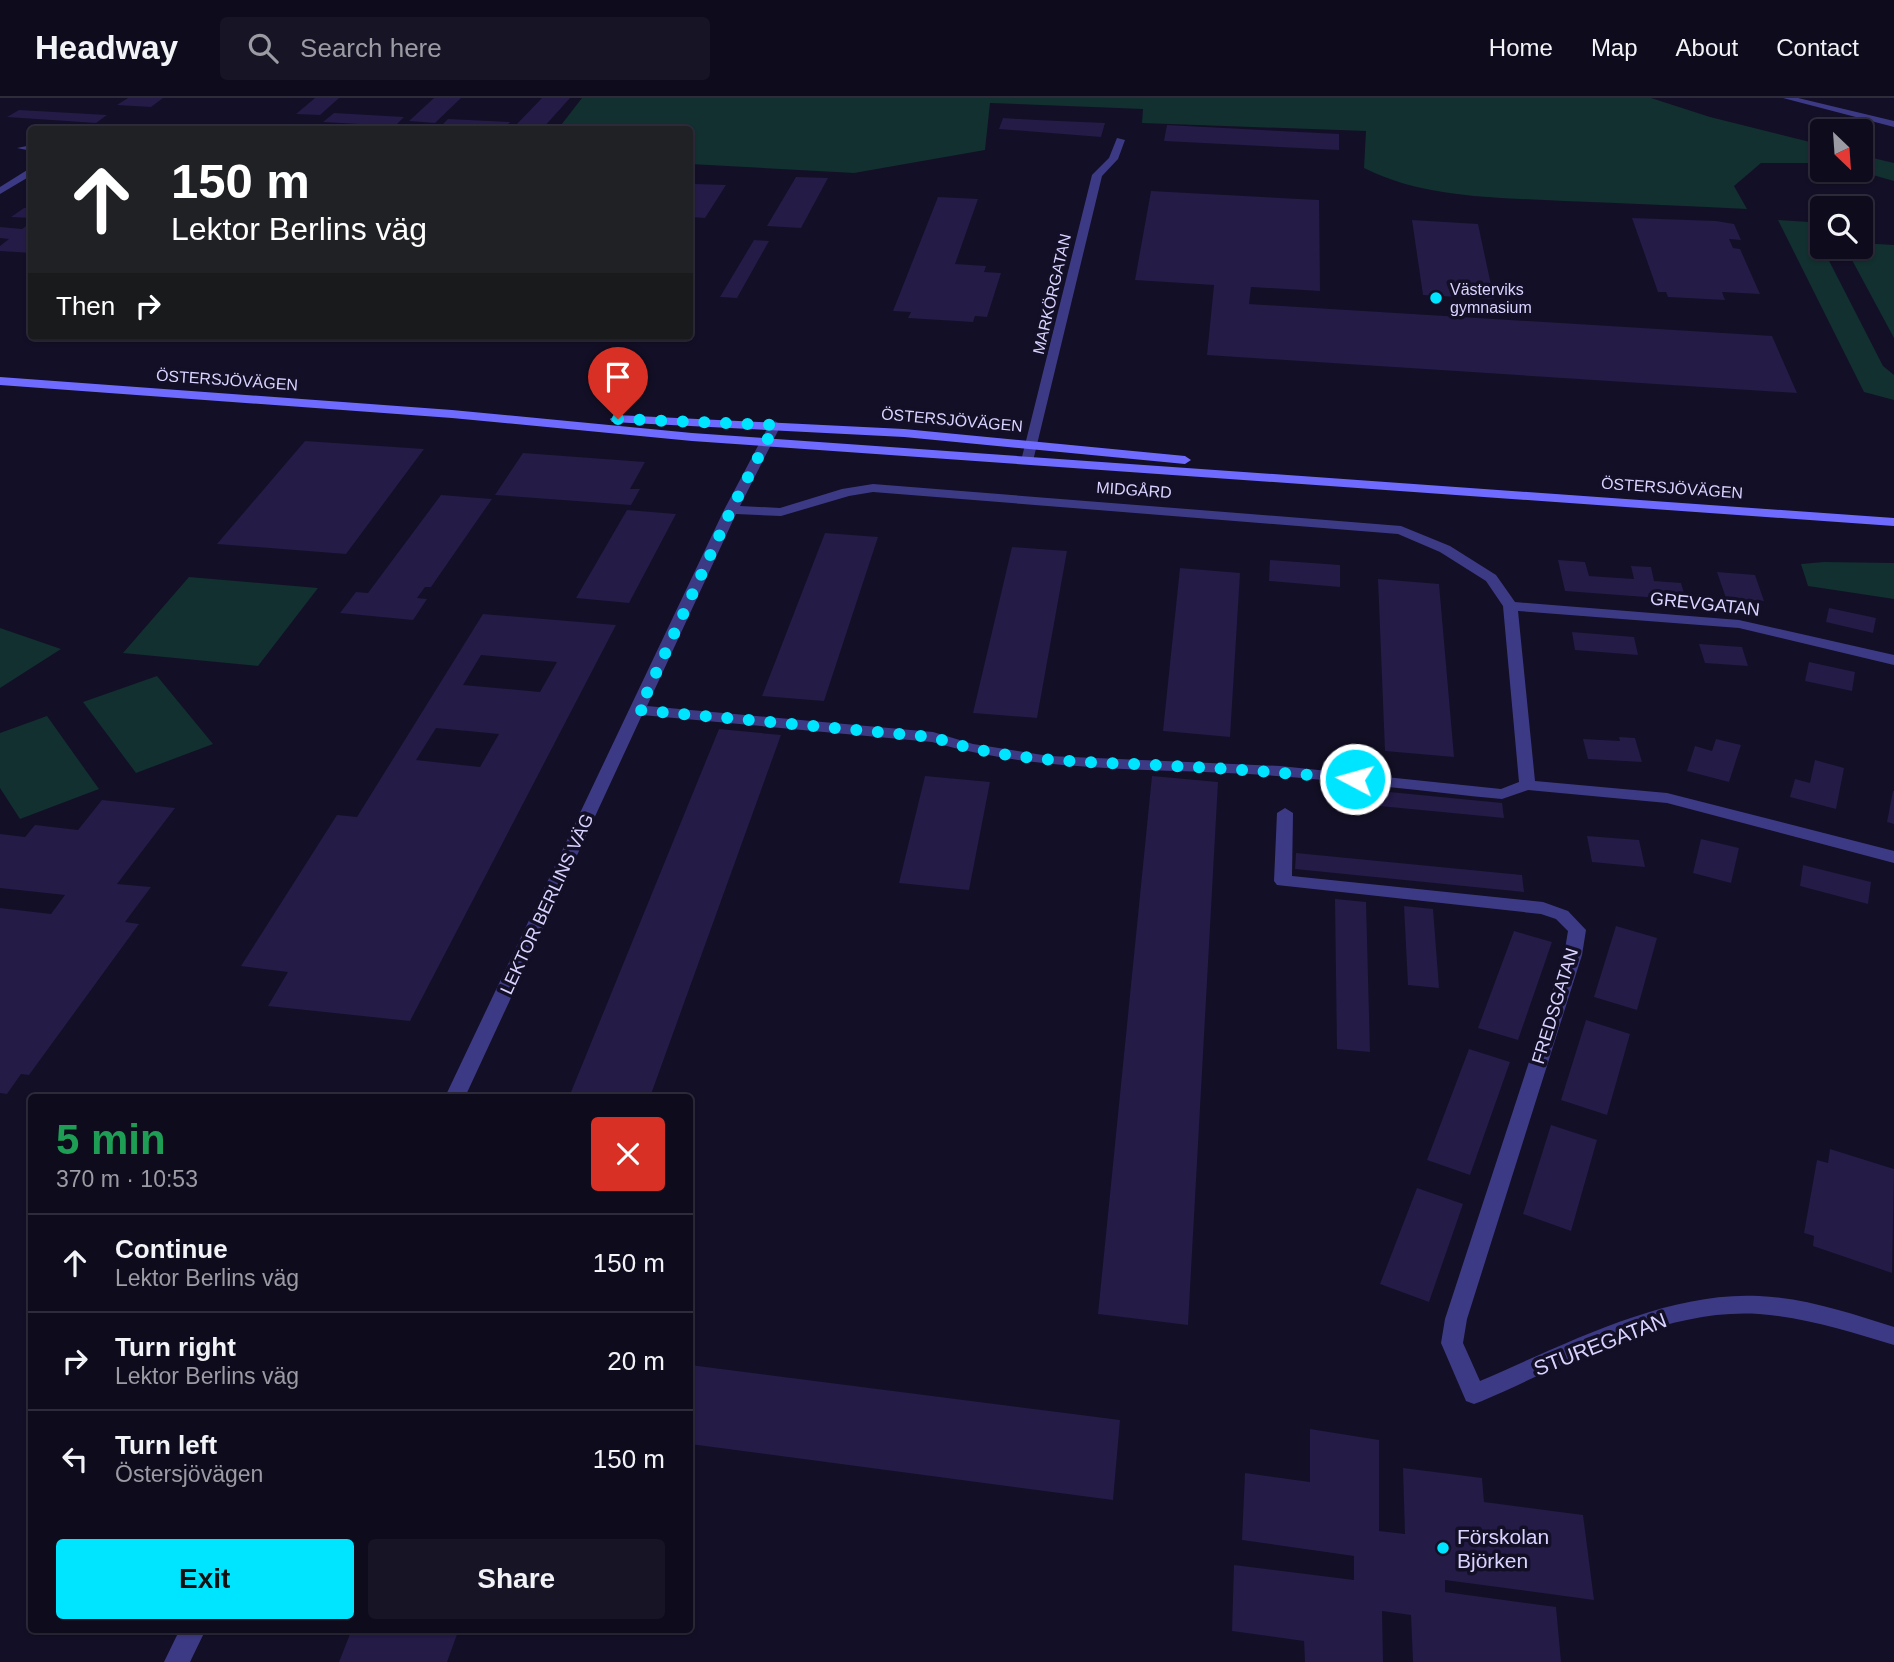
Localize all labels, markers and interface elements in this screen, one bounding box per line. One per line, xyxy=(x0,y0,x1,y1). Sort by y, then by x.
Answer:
search box xyxy=(220,17,710,80)
text: Headway xyxy=(35,29,178,66)
icon: search xyxy=(244,29,282,67)
text: Search here xyxy=(300,33,442,63)
text: Home xyxy=(1489,34,1553,61)
text: Map xyxy=(1591,34,1638,61)
text: About xyxy=(1676,34,1738,61)
text: Contact xyxy=(1776,34,1859,61)
north arrow xyxy=(1810,119,1872,182)
map controls xyxy=(1810,119,1873,259)
icon: ahead xyxy=(56,154,147,245)
text: 150 m xyxy=(171,154,310,208)
button: search xyxy=(1810,196,1873,259)
text: Lektor Berlins väg xyxy=(171,211,427,247)
street label: MARKÖRGATAN xyxy=(1030,232,1074,356)
place label: Västerviks gymnasium xyxy=(1450,281,1532,316)
icon: right xyxy=(129,287,167,325)
marker: Västerviks gymnasium xyxy=(1428,290,1444,306)
text: Then xyxy=(56,291,115,321)
pin xyxy=(588,347,648,419)
icon: arrive xyxy=(599,358,637,396)
street label: ÖSTERSJÖVÄGEN xyxy=(155,367,299,393)
street label: ÖSTERSJÖVÄGEN xyxy=(880,405,1024,435)
street label: ÖSTERSJÖVÄGEN xyxy=(1600,475,1744,501)
street label: MIDGÅRD xyxy=(1096,478,1172,501)
street label: GREVGATAN xyxy=(1649,588,1761,620)
position arrow xyxy=(1318,742,1392,816)
street label: LEKTOR BERLINS VÄG xyxy=(496,811,598,997)
street label: FREDSGATAN xyxy=(1528,946,1582,1066)
text: 5 min xyxy=(56,1116,166,1163)
button: close xyxy=(591,1117,665,1191)
text: 370 m · 10:53 xyxy=(56,1166,198,1192)
text: Continue xyxy=(115,1234,228,1264)
icon: ahead xyxy=(56,1244,94,1282)
text: 150 m xyxy=(593,1248,665,1278)
text: Lektor Berlins väg xyxy=(115,1265,299,1291)
street label: STUREGATAN xyxy=(1530,1308,1670,1380)
text: Turn right xyxy=(115,1332,236,1362)
icon: right xyxy=(56,1342,94,1380)
text: 20 m xyxy=(607,1346,665,1376)
text: Lektor Berlins väg xyxy=(115,1363,299,1389)
text: Turn left xyxy=(115,1430,217,1460)
icon: left xyxy=(56,1440,94,1478)
text: 150 m xyxy=(593,1444,665,1474)
text: Östersjövägen xyxy=(115,1461,263,1487)
place label: Förskolan Björken xyxy=(1457,1525,1549,1572)
button: Exit xyxy=(56,1539,354,1619)
button: Share xyxy=(368,1539,665,1619)
marker: Förskolan Björken xyxy=(1435,1540,1451,1556)

